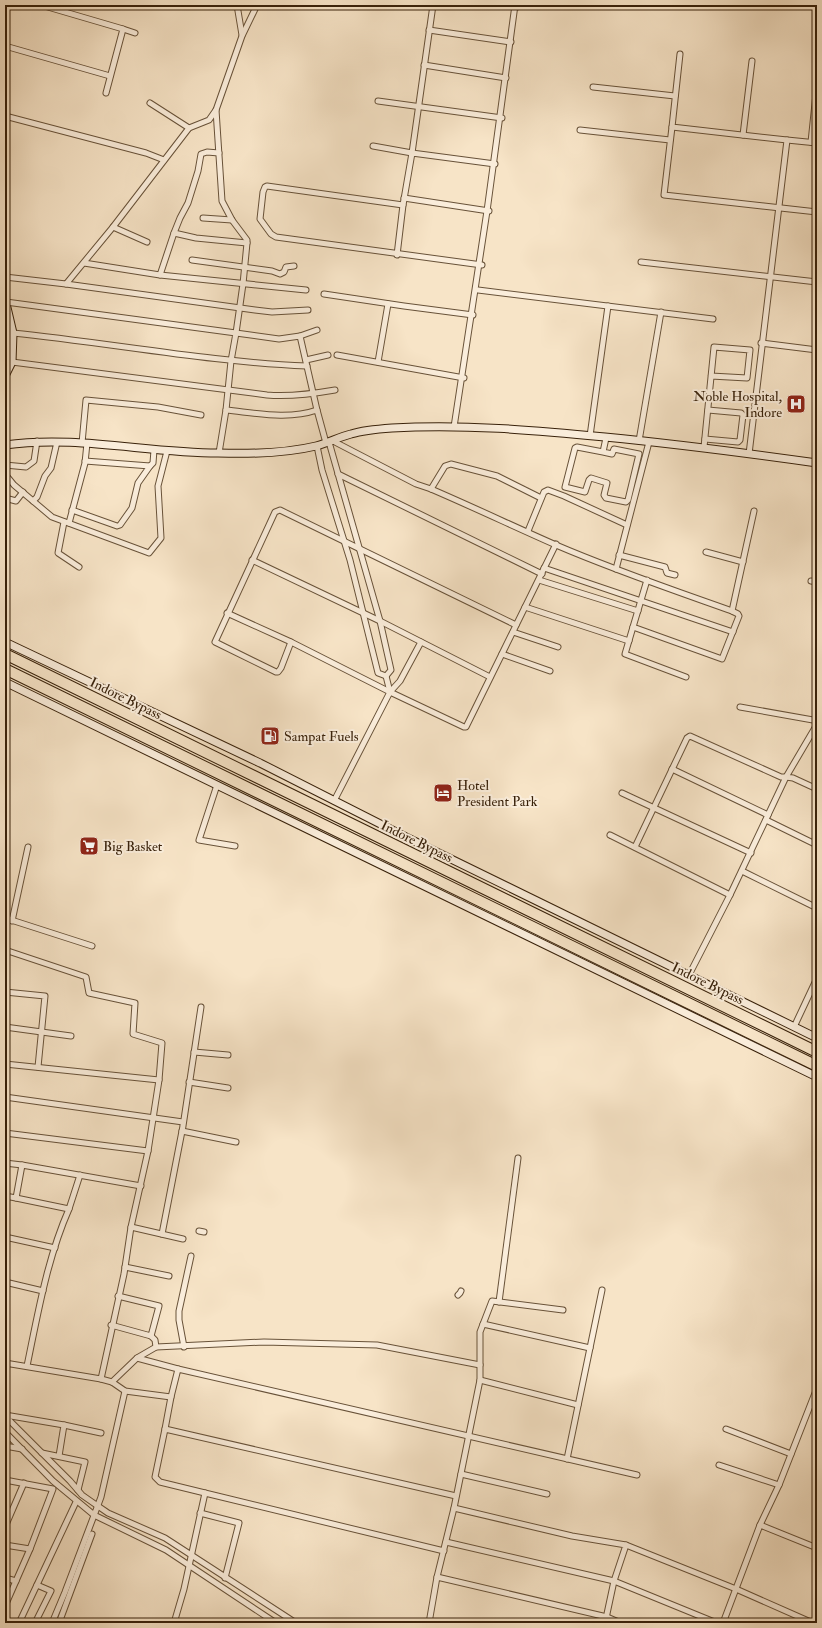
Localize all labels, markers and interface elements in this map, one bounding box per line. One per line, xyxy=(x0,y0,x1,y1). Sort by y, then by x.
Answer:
place label: Noble Hospital, Indore xyxy=(693,388,782,421)
hospital icon: Noble Hospital, Indore xyxy=(785,393,807,415)
street label: Indore Bypass xyxy=(86,674,165,724)
fuel station icon: Sampat Fuels xyxy=(259,725,281,747)
place label: Sampat Fuels xyxy=(284,728,359,746)
place label: Hotel President Park xyxy=(457,777,538,810)
hotel icon: Hotel President Park xyxy=(432,782,454,804)
street label: Indore Bypass xyxy=(377,817,456,867)
supermarket icon: Big Basket xyxy=(78,835,100,857)
place label: Big Basket xyxy=(103,838,163,855)
street label: Indore Bypass xyxy=(668,959,747,1009)

